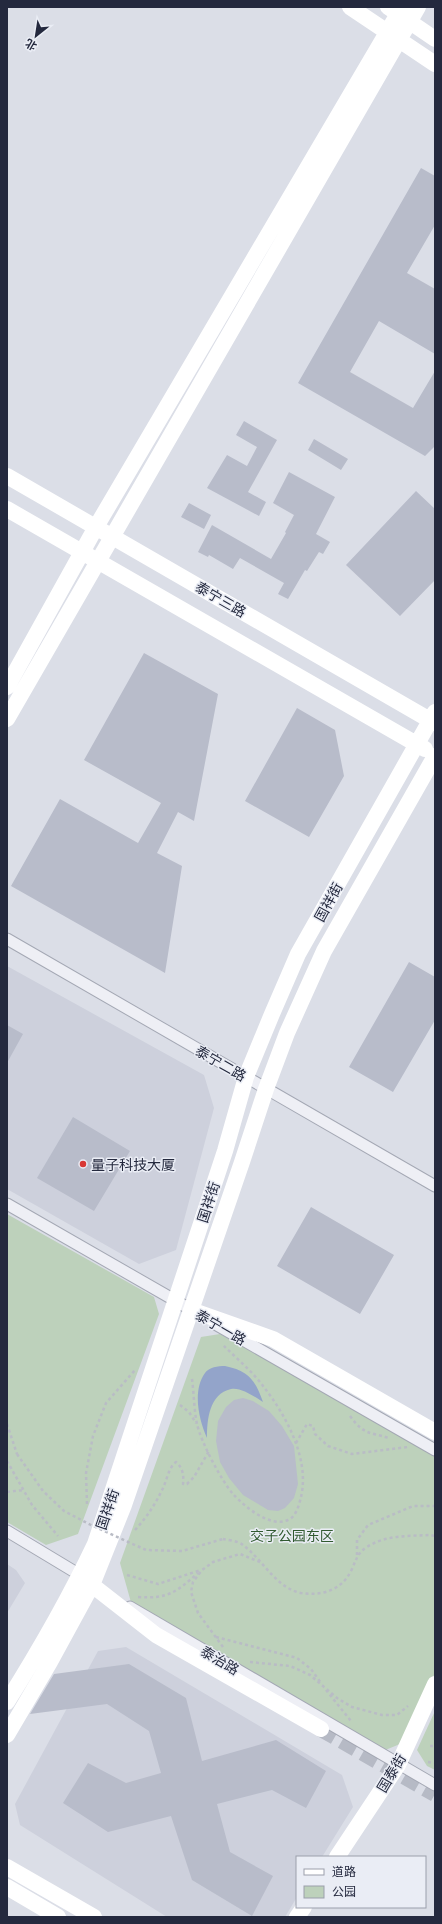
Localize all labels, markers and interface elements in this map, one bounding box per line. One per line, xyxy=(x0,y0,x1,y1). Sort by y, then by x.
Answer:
north arrow xyxy=(16,16,56,56)
text: 北 xyxy=(22,36,39,54)
street label: 泰宁三路 xyxy=(192,577,250,621)
street label: 国祥街 xyxy=(310,879,346,925)
street label: 泰宁二路 xyxy=(192,1041,250,1085)
place label: 量子科技大厦 xyxy=(91,1155,175,1174)
marker: 量子科技大厦 xyxy=(78,1159,88,1169)
street label: 国祥街 xyxy=(192,1179,224,1225)
street label: 泰宁一路 xyxy=(192,1305,250,1349)
street label: 国祥街 xyxy=(91,1486,123,1532)
park label: 交子公园东区 xyxy=(250,1526,334,1545)
street label: 泰治路 xyxy=(197,1641,243,1679)
street label: 国泰街 xyxy=(372,1750,410,1796)
legend xyxy=(296,1856,426,1908)
text: 道路 xyxy=(332,1863,356,1880)
text: 公园 xyxy=(332,1883,356,1900)

